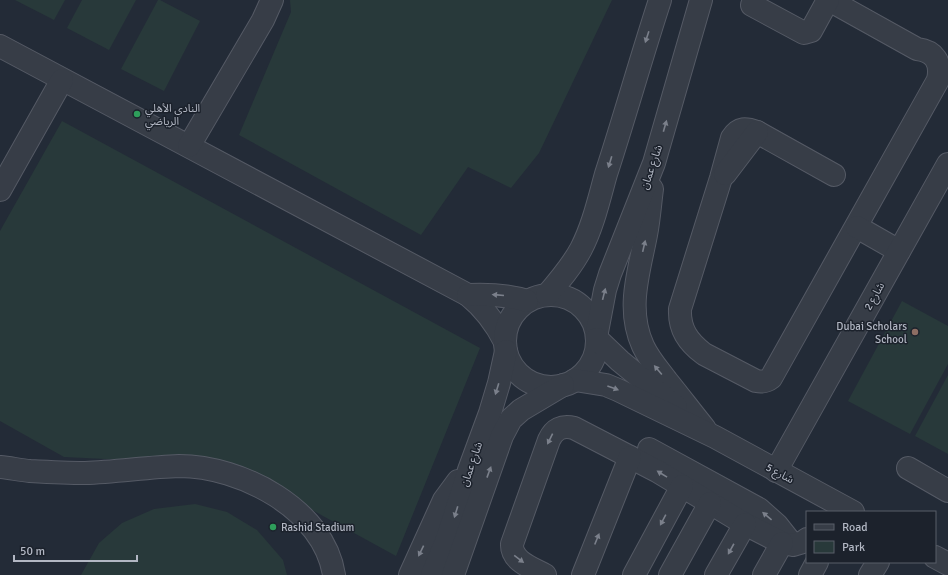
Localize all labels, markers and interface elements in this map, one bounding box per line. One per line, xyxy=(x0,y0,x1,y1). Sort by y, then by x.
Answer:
one-way arrow xyxy=(644,31,650,43)
place label: النادي الأهلي الرياضي xyxy=(145,102,200,131)
marker: النادي الأهلي الرياضي xyxy=(132,109,142,119)
one-way arrow xyxy=(662,119,668,131)
street label: شارع عمان xyxy=(638,143,666,192)
one-way arrow xyxy=(607,156,613,168)
one-way arrow xyxy=(641,240,647,253)
street label: شارع 2 xyxy=(862,280,888,313)
one-way arrow xyxy=(602,287,608,300)
one-way arrow xyxy=(492,292,504,299)
place label: Dubai Scholars School xyxy=(836,320,907,346)
marker: Dubai Scholars School xyxy=(910,327,920,337)
one-way arrow xyxy=(653,364,662,375)
one-way arrow xyxy=(494,384,500,396)
one-way arrow xyxy=(607,385,619,391)
one-way arrow xyxy=(547,433,553,445)
street label: شارع عمان xyxy=(458,440,486,489)
street label: شارع 5 xyxy=(763,461,796,487)
one-way arrow xyxy=(487,466,493,478)
one-way arrow xyxy=(656,470,668,477)
one-way arrow xyxy=(453,507,459,519)
one-way arrow xyxy=(761,511,772,520)
legend xyxy=(806,511,936,563)
one-way arrow xyxy=(660,515,667,526)
text: Road xyxy=(842,520,868,535)
place label: Rashid Stadium xyxy=(281,521,354,534)
marker: Rashid Stadium xyxy=(268,522,278,532)
one-way arrow xyxy=(595,532,601,544)
scale bar xyxy=(14,537,137,563)
text: Park xyxy=(842,540,865,555)
one-way arrow xyxy=(727,543,734,555)
text: 50 m xyxy=(20,544,45,559)
one-way arrow xyxy=(418,545,424,556)
one-way arrow xyxy=(514,555,525,564)

